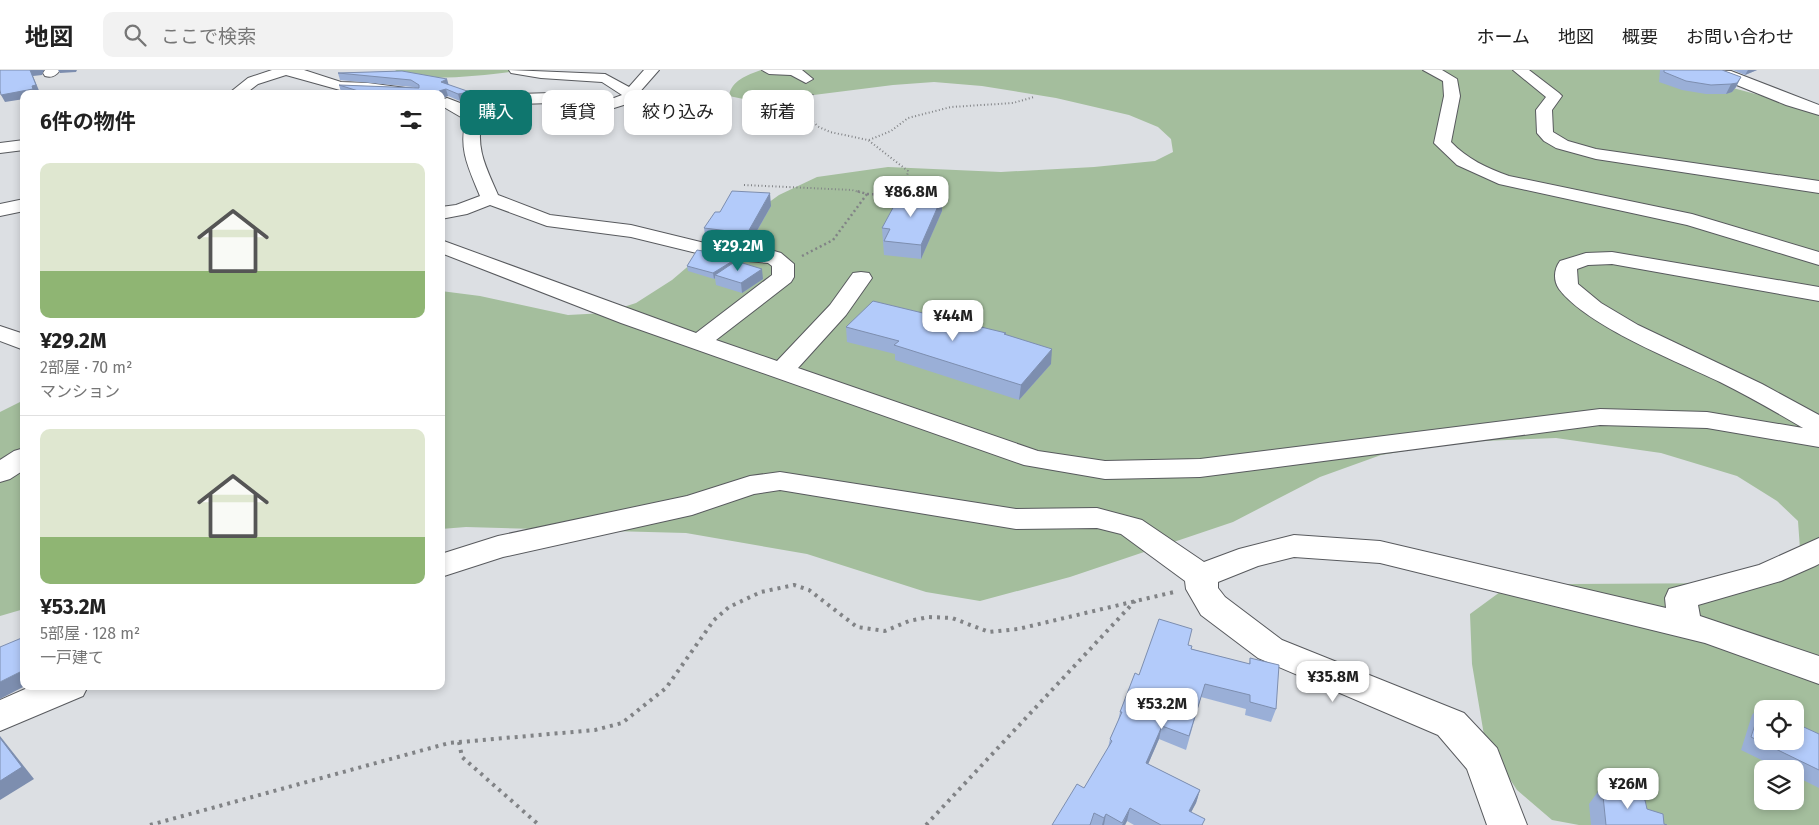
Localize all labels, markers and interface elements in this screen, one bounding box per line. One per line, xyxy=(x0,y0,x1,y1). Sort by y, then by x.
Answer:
search box xyxy=(103,12,453,57)
icon: search xyxy=(121,21,149,49)
text: 地図 xyxy=(25,23,73,51)
text: ここで検索 xyxy=(161,25,256,48)
text: ホーム xyxy=(1477,26,1530,48)
text: 地図 xyxy=(1558,26,1594,48)
text: 概要 xyxy=(1622,26,1658,48)
text: お問い合わせ xyxy=(1686,26,1794,48)
chip: 購入 xyxy=(460,90,532,135)
chip: 賃貸 xyxy=(542,90,614,135)
chip: 絞り込み xyxy=(624,90,732,135)
chip: 新着 xyxy=(742,90,814,135)
icon: filters xyxy=(397,106,425,134)
text: 6件の物件 xyxy=(40,109,136,135)
pin: ¥86.8M xyxy=(870,176,952,218)
text: ¥86.8M xyxy=(885,182,937,201)
icon: home xyxy=(188,196,278,286)
pin: ¥29.2M xyxy=(697,230,779,272)
text: ¥29.2M xyxy=(713,236,763,255)
pin: ¥44M xyxy=(923,300,983,342)
text: ¥44M xyxy=(933,306,973,325)
text: ¥29.2M xyxy=(40,328,106,354)
text: 2部屋 · 70 m² xyxy=(40,358,132,377)
text: マンション xyxy=(40,382,120,401)
icon: home xyxy=(188,461,278,551)
text: ¥53.2M xyxy=(40,594,106,620)
text: 5部屋 · 128 m² xyxy=(40,624,140,643)
text: 一戸建て xyxy=(40,648,104,667)
pin: ¥35.8M xyxy=(1292,660,1374,703)
text: ¥35.8M xyxy=(1307,667,1359,686)
pin: ¥53.2M xyxy=(1121,688,1203,730)
text: ¥53.2M xyxy=(1137,694,1187,713)
map controls xyxy=(1754,700,1804,810)
button: locate xyxy=(1754,700,1804,750)
button: layers xyxy=(1754,760,1804,810)
pin: ¥26M xyxy=(1598,768,1658,810)
text: ¥26M xyxy=(1609,774,1647,793)

